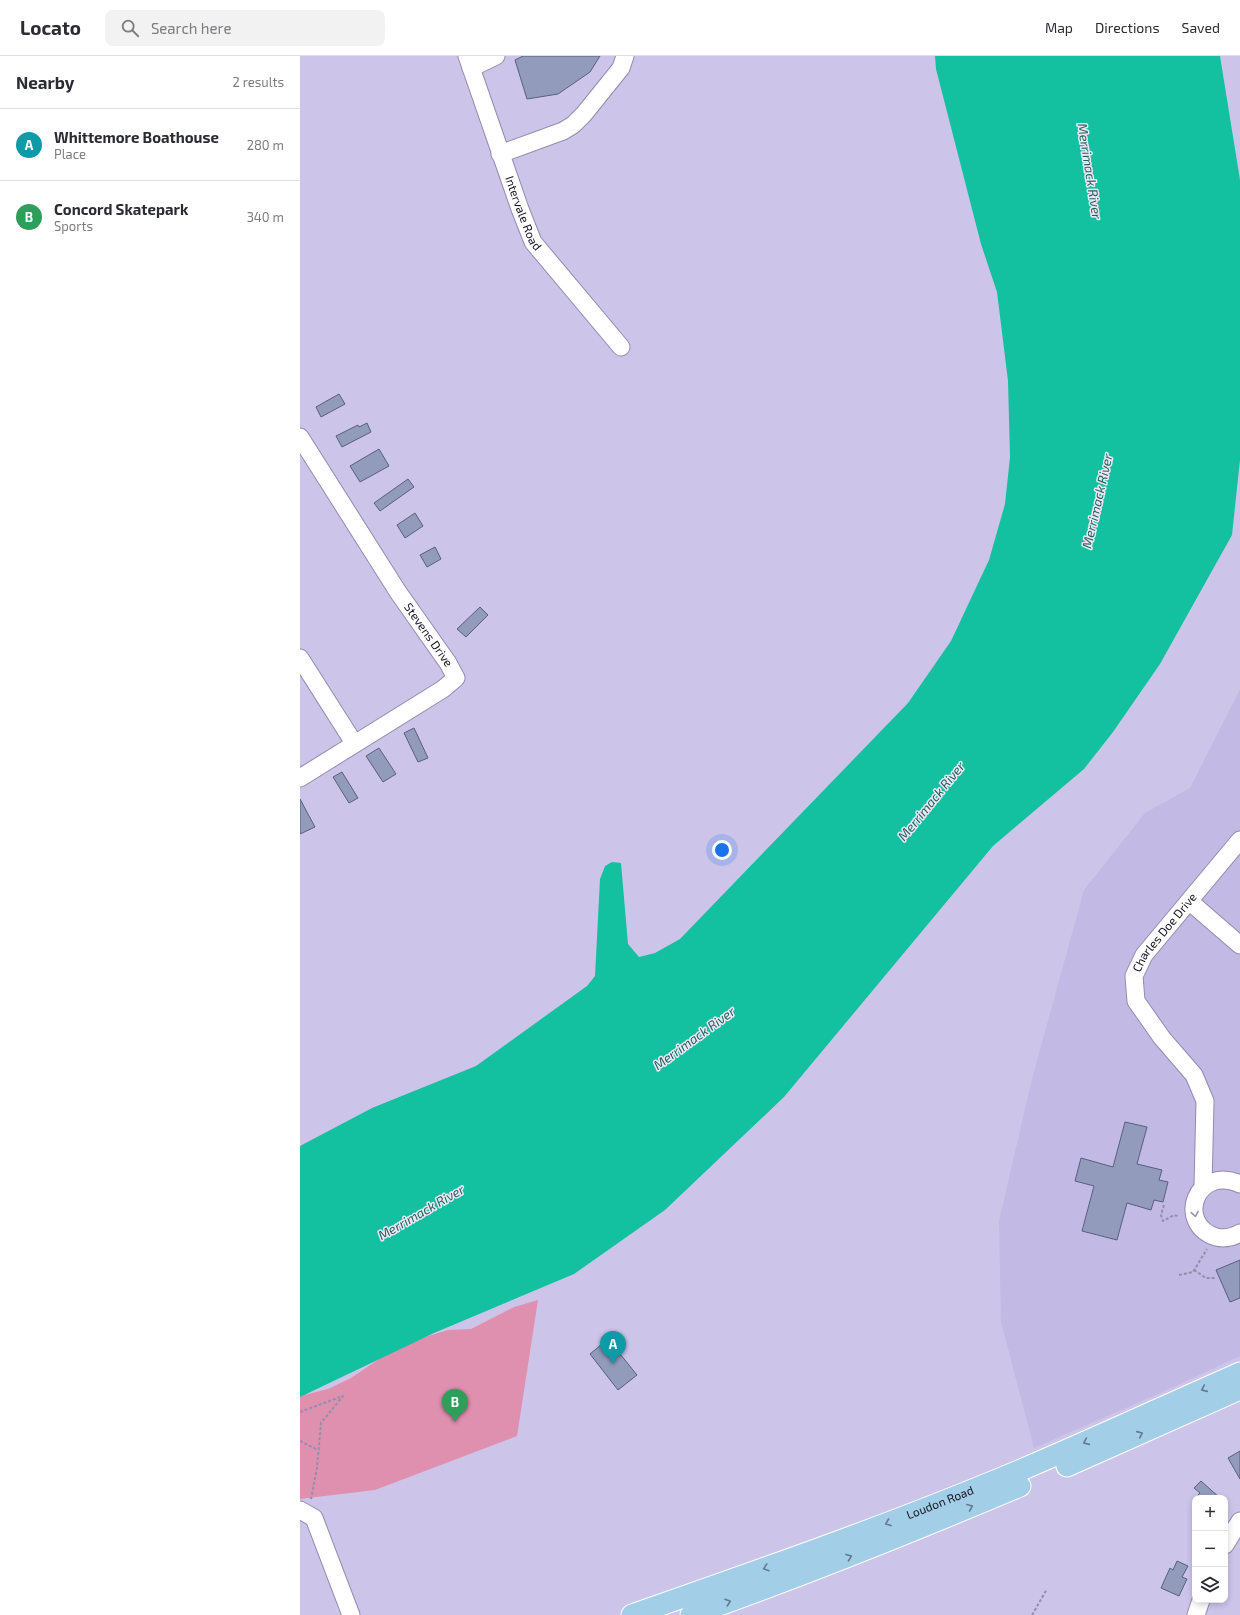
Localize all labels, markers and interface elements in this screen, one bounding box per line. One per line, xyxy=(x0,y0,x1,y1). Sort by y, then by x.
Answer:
search box xyxy=(105,10,385,46)
text: Locato xyxy=(20,16,81,39)
icon: search xyxy=(119,17,141,39)
text: Search here xyxy=(151,19,231,37)
text: Map xyxy=(1045,19,1073,36)
text: Directions xyxy=(1095,19,1160,36)
text: Saved xyxy=(1182,19,1220,36)
text: Nearby xyxy=(16,72,74,92)
text: 2 results xyxy=(232,74,284,90)
water label: Merrimack River xyxy=(1075,122,1106,221)
text: Whittemore Boathouse xyxy=(54,128,219,146)
text: A xyxy=(25,137,33,153)
text: 280 m xyxy=(247,137,284,153)
text: Place xyxy=(54,146,86,162)
street label: Intervale Road xyxy=(503,174,545,253)
text: Concord Skatepark xyxy=(54,200,188,218)
text: B xyxy=(25,209,33,225)
text: 340 m xyxy=(247,209,284,225)
text: Sports xyxy=(54,218,93,234)
water label: Merrimack River xyxy=(1078,451,1116,550)
street label: Stevens Drive xyxy=(402,600,456,669)
water label: Merrimack River xyxy=(894,758,968,844)
your location xyxy=(712,840,732,860)
street label: Charles Doe Drive xyxy=(1129,890,1199,974)
water label: Merrimack River xyxy=(650,1003,739,1073)
water label: Merrimack River xyxy=(375,1180,468,1243)
one-way arrow xyxy=(1190,1210,1199,1217)
pin: A xyxy=(600,1331,626,1364)
one-way arrow xyxy=(1201,1384,1209,1392)
pin: B xyxy=(442,1389,468,1422)
one-way arrow xyxy=(1137,1430,1144,1438)
one-way arrow xyxy=(1082,1437,1089,1445)
street label: Loudon Road xyxy=(904,1482,975,1521)
map controls xyxy=(1192,1495,1228,1603)
button: + xyxy=(1192,1495,1228,1531)
one-way arrow xyxy=(966,1504,973,1512)
one-way arrow xyxy=(884,1519,891,1527)
button: − xyxy=(1192,1531,1228,1567)
one-way arrow xyxy=(846,1553,853,1561)
one-way arrow xyxy=(763,1564,770,1572)
button: layers xyxy=(1192,1567,1228,1603)
one-way arrow xyxy=(724,1598,731,1607)

